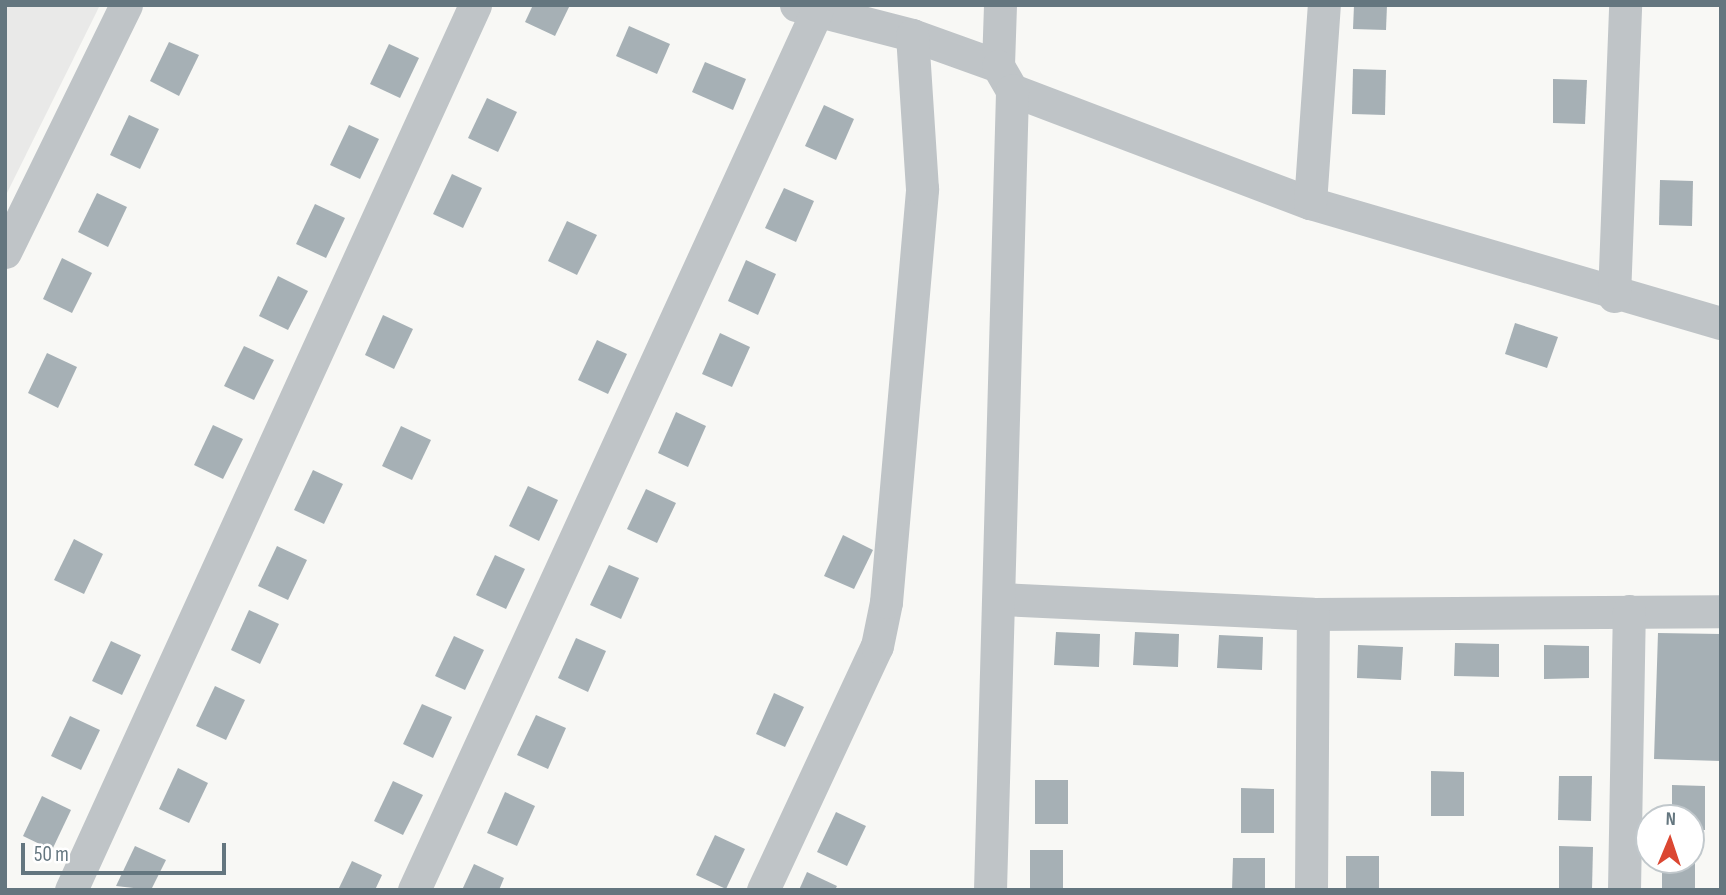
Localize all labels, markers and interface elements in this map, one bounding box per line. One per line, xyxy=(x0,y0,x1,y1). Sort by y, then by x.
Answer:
north arrow xyxy=(1635,804,1705,874)
text: N xyxy=(1665,808,1676,831)
scale bar xyxy=(24,828,229,872)
text: 50 m xyxy=(34,842,69,867)

